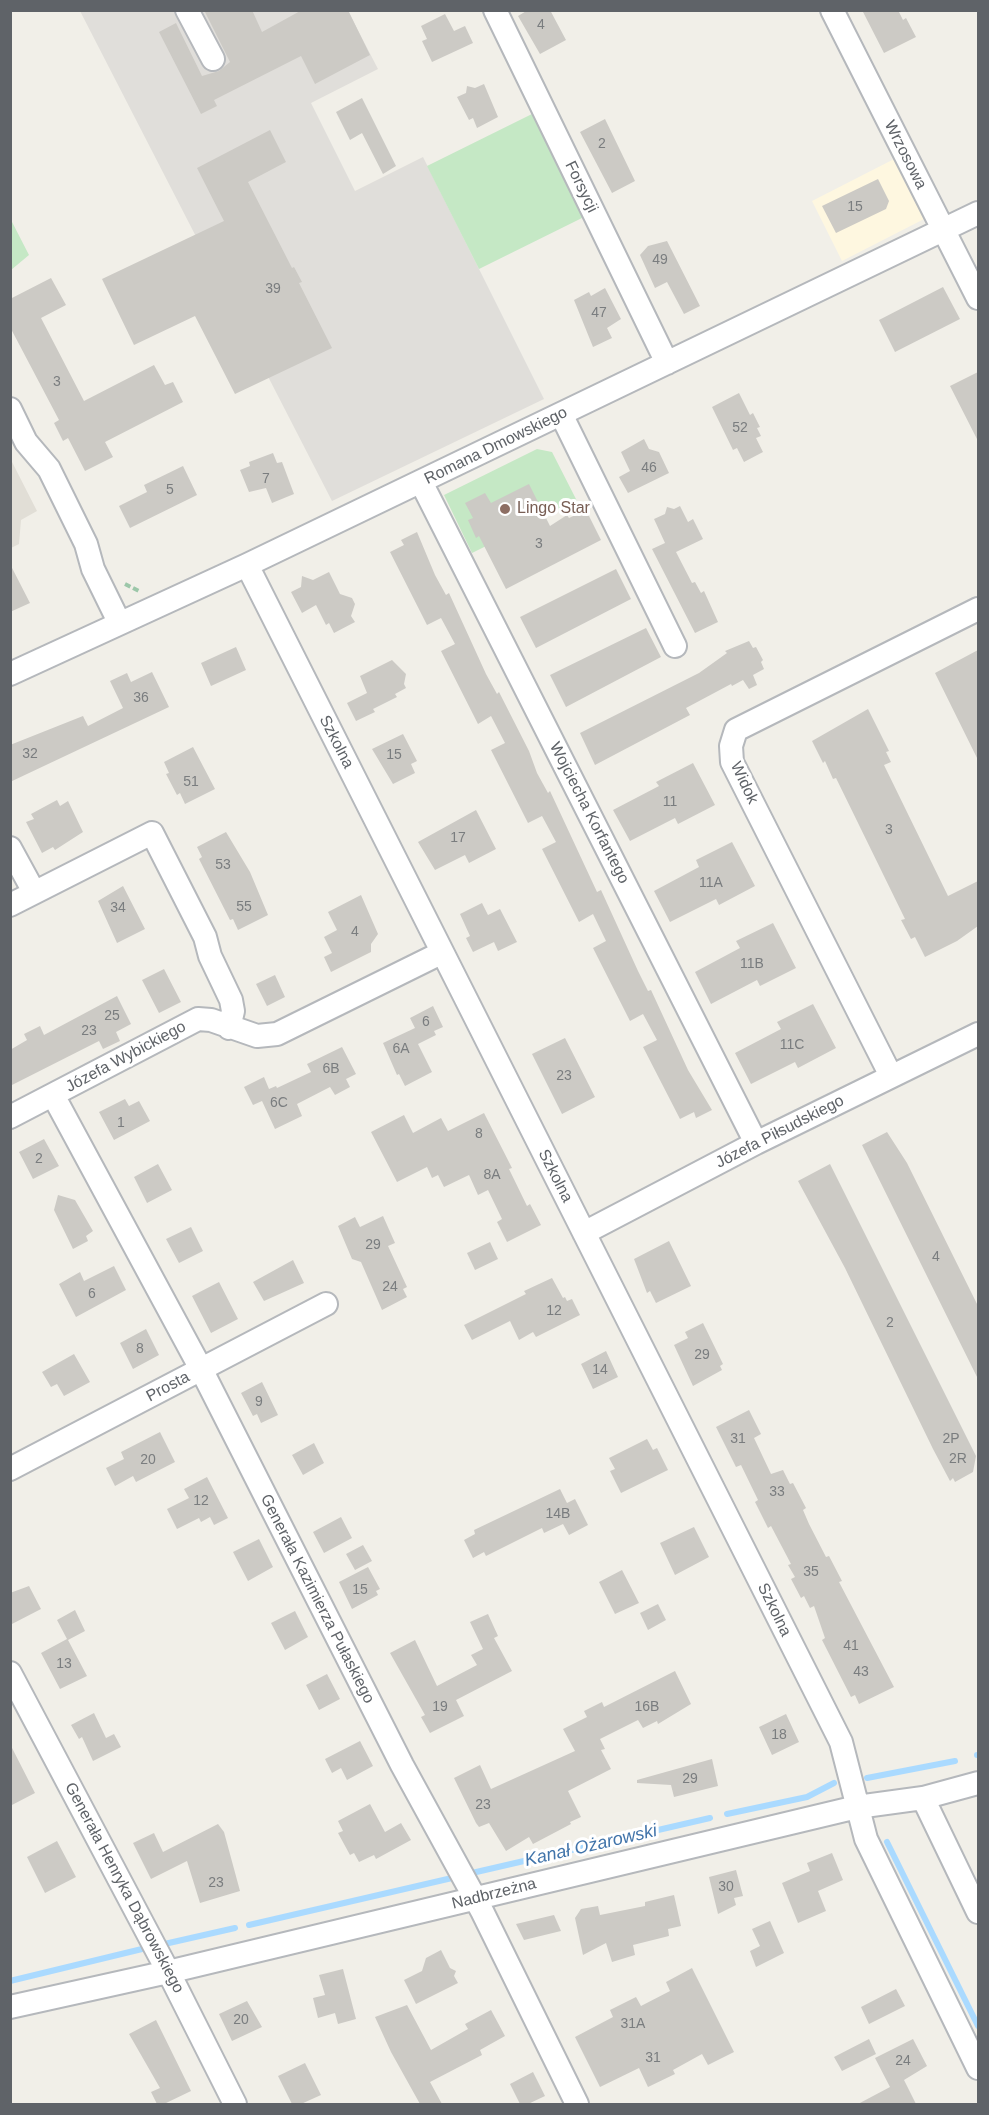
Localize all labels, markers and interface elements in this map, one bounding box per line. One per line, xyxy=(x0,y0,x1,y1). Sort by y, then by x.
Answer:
house number: 4 xyxy=(537,17,545,33)
street label: Wrzosowa xyxy=(880,118,930,192)
house number: 2 xyxy=(598,136,606,152)
street label: Forsycji xyxy=(560,158,602,216)
house number: 15 xyxy=(847,199,863,215)
house number: 49 xyxy=(652,252,668,268)
house number: 39 xyxy=(265,281,281,297)
house number: 47 xyxy=(591,305,607,321)
house number: 3 xyxy=(53,374,61,390)
street label: Romana Dmowskiego xyxy=(421,403,571,489)
house number: 52 xyxy=(732,420,748,436)
house number: 46 xyxy=(641,460,657,476)
house number: 7 xyxy=(262,471,270,487)
house number: 5 xyxy=(166,482,174,498)
place label: Lingo Star xyxy=(517,499,590,519)
marker: Lingo Star xyxy=(498,502,512,516)
house number: 3 xyxy=(535,536,543,552)
house number: 36 xyxy=(133,690,149,706)
street label: Szkolna xyxy=(315,712,357,772)
street label: Wojciecha Korfantego xyxy=(545,739,633,887)
house number: 32 xyxy=(22,746,38,762)
house number: 15 xyxy=(386,747,402,763)
street label: Widok xyxy=(726,759,762,807)
house number: 51 xyxy=(183,774,199,790)
house number: 11 xyxy=(663,794,677,810)
house number: 3 xyxy=(885,822,893,838)
house number: 17 xyxy=(450,830,466,846)
house number: 53 xyxy=(215,857,231,873)
house number: 11A xyxy=(699,875,723,891)
house number: 55 xyxy=(236,899,252,915)
house number: 34 xyxy=(110,900,126,916)
house number: 4 xyxy=(351,924,359,940)
house number: 11B xyxy=(740,956,764,972)
house number: 25 xyxy=(104,1008,120,1024)
house number: 6 xyxy=(422,1014,430,1030)
street label: Józefa Wybickiego xyxy=(63,1017,189,1097)
house number: 23 xyxy=(81,1023,97,1039)
house number: 11C xyxy=(780,1037,804,1053)
house number: 6A xyxy=(392,1041,410,1057)
house number: 6B xyxy=(322,1061,340,1077)
house number: 23 xyxy=(556,1068,572,1084)
street label: Józefa Piłsudskiego xyxy=(713,1091,847,1173)
house number: 6C xyxy=(270,1095,288,1111)
house number: 1 xyxy=(117,1115,125,1131)
house number: 8 xyxy=(475,1126,483,1142)
street label: Szkolna xyxy=(534,1146,576,1206)
house number: 2 xyxy=(35,1151,43,1167)
house number: 8A xyxy=(483,1167,501,1183)
house number: 29 xyxy=(365,1237,381,1253)
house number: 4 xyxy=(932,1249,940,1265)
house number: 24 xyxy=(382,1279,398,1295)
house number: 6 xyxy=(88,1286,96,1302)
house number: 12 xyxy=(546,1303,562,1319)
house number: 2 xyxy=(886,1315,894,1331)
house number: 8 xyxy=(136,1341,144,1357)
house number: 29 xyxy=(694,1347,710,1363)
house number: 14 xyxy=(592,1362,608,1378)
street label: Prosta xyxy=(143,1368,193,1406)
house number: 9 xyxy=(255,1394,263,1410)
house number: 31 xyxy=(730,1431,746,1447)
house number: 2P xyxy=(942,1431,960,1447)
house number: 2R xyxy=(949,1451,967,1467)
house number: 20 xyxy=(140,1452,156,1468)
house number: 33 xyxy=(769,1484,785,1500)
street label: Generała Kazimierza Pułaskiego xyxy=(256,1491,378,1707)
house number: 12 xyxy=(193,1493,209,1509)
house number: 14B xyxy=(546,1506,570,1522)
house number: 35 xyxy=(803,1564,819,1580)
street label: Szkolna xyxy=(753,1580,795,1640)
house number: 15 xyxy=(352,1582,368,1598)
house number: 41 xyxy=(843,1638,859,1654)
house number: 13 xyxy=(56,1656,72,1672)
house number: 43 xyxy=(853,1664,869,1680)
house number: 19 xyxy=(432,1699,448,1715)
house number: 16B xyxy=(635,1699,659,1715)
house number: 18 xyxy=(771,1727,787,1743)
house number: 29 xyxy=(682,1771,698,1787)
street label: Generała Henryka Dąbrowskiego xyxy=(60,1779,188,1997)
house number: 23 xyxy=(475,1797,491,1813)
water label: Kanał Ożarowski xyxy=(523,1820,659,1872)
street label: Nadbrzeżna xyxy=(450,1874,538,1914)
house number: 23 xyxy=(208,1875,224,1891)
house number: 30 xyxy=(718,1879,734,1895)
house number: 20 xyxy=(233,2012,249,2028)
house number: 31A xyxy=(621,2016,645,2032)
house number: 31 xyxy=(645,2050,661,2066)
house number: 24 xyxy=(895,2053,911,2069)

